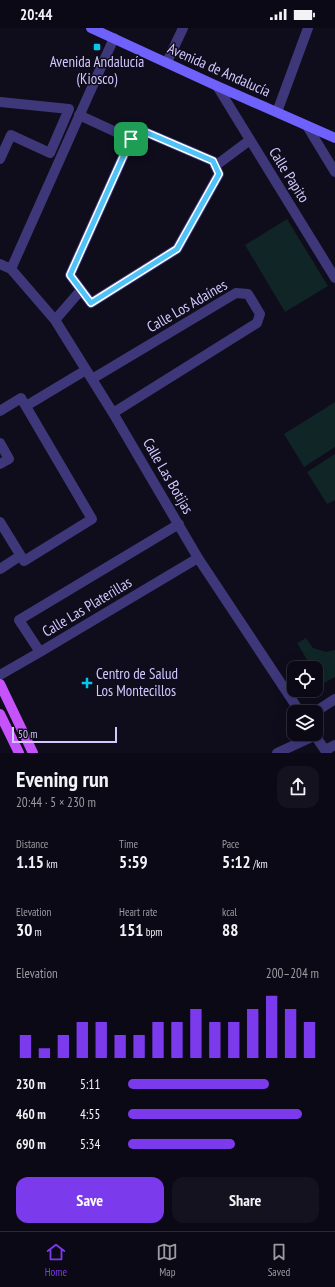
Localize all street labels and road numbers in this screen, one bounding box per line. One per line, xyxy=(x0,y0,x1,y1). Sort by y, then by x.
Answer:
street label: Avenida de Andalucía xyxy=(165,38,273,101)
street label: Calle Papito xyxy=(265,144,314,206)
street label: Calle Los Adaínes xyxy=(143,275,230,336)
street label: Calle Las Botijas xyxy=(139,434,198,517)
street label: Calle Las Platerillas xyxy=(38,572,135,641)

